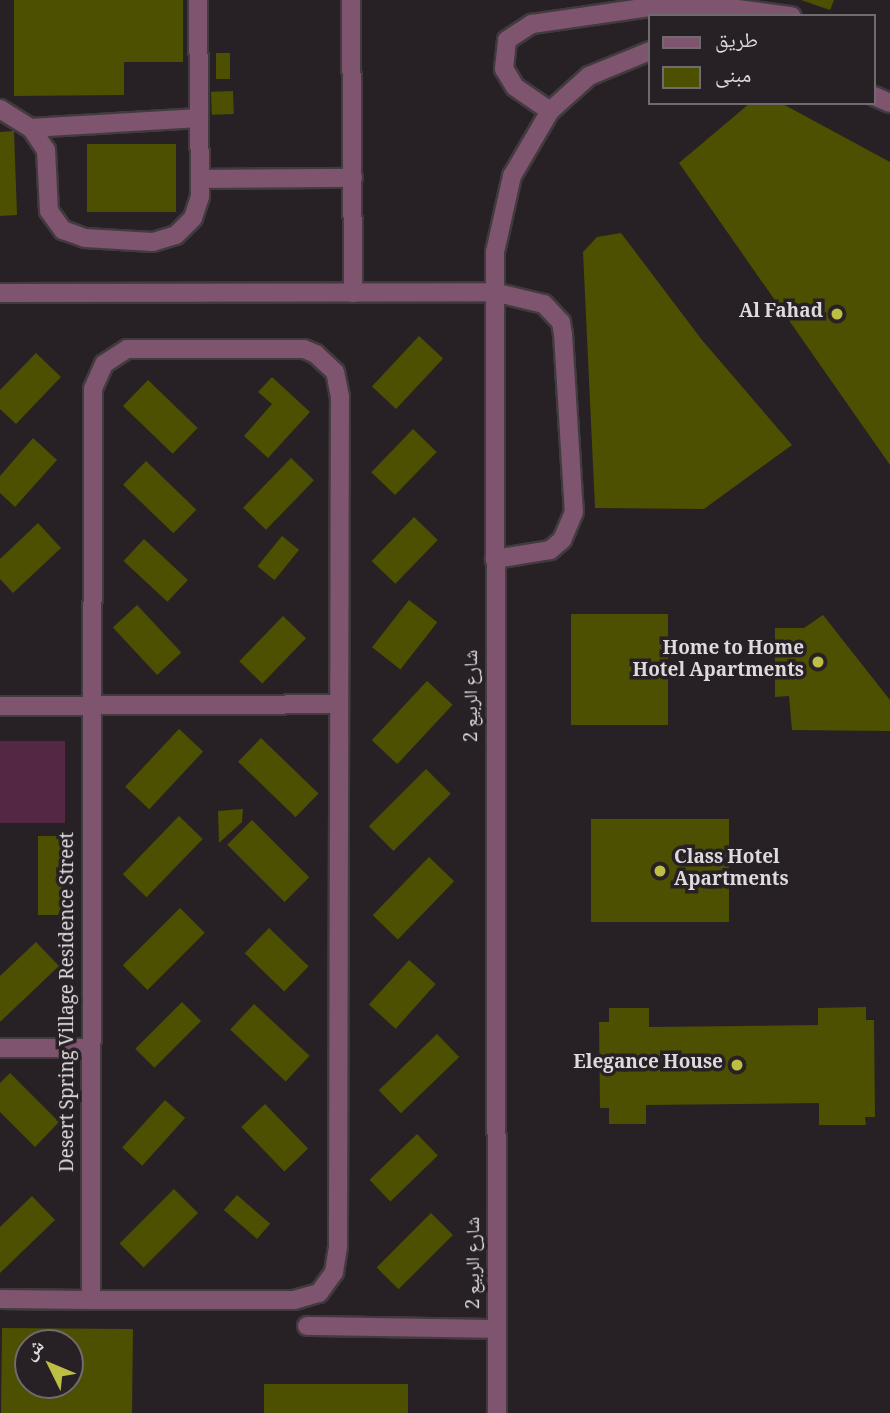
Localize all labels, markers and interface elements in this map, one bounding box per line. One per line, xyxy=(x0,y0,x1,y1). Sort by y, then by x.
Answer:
legend xyxy=(648,14,876,105)
text: طريق xyxy=(715,25,758,60)
text: مبنى xyxy=(715,60,751,95)
place label: Al Fahad xyxy=(739,303,823,325)
marker: Al Fahad xyxy=(829,306,845,322)
place label: Home to Home Hotel Apartments xyxy=(633,640,804,684)
street label: شارع الربيع 2 xyxy=(463,650,485,742)
marker: Home to Home Hotel Apartments xyxy=(810,654,826,670)
street label: Desert Spring Village Residence Street xyxy=(59,832,81,1172)
place label: Class Hotel Apartments xyxy=(674,849,789,893)
marker: Class Hotel Apartments xyxy=(652,863,668,879)
place label: Elegance House xyxy=(573,1054,723,1076)
marker: Elegance House xyxy=(729,1057,745,1073)
street label: شارع الربيع 2 xyxy=(465,1217,487,1309)
north arrow xyxy=(14,1329,84,1399)
text: ش xyxy=(17,1333,54,1369)

